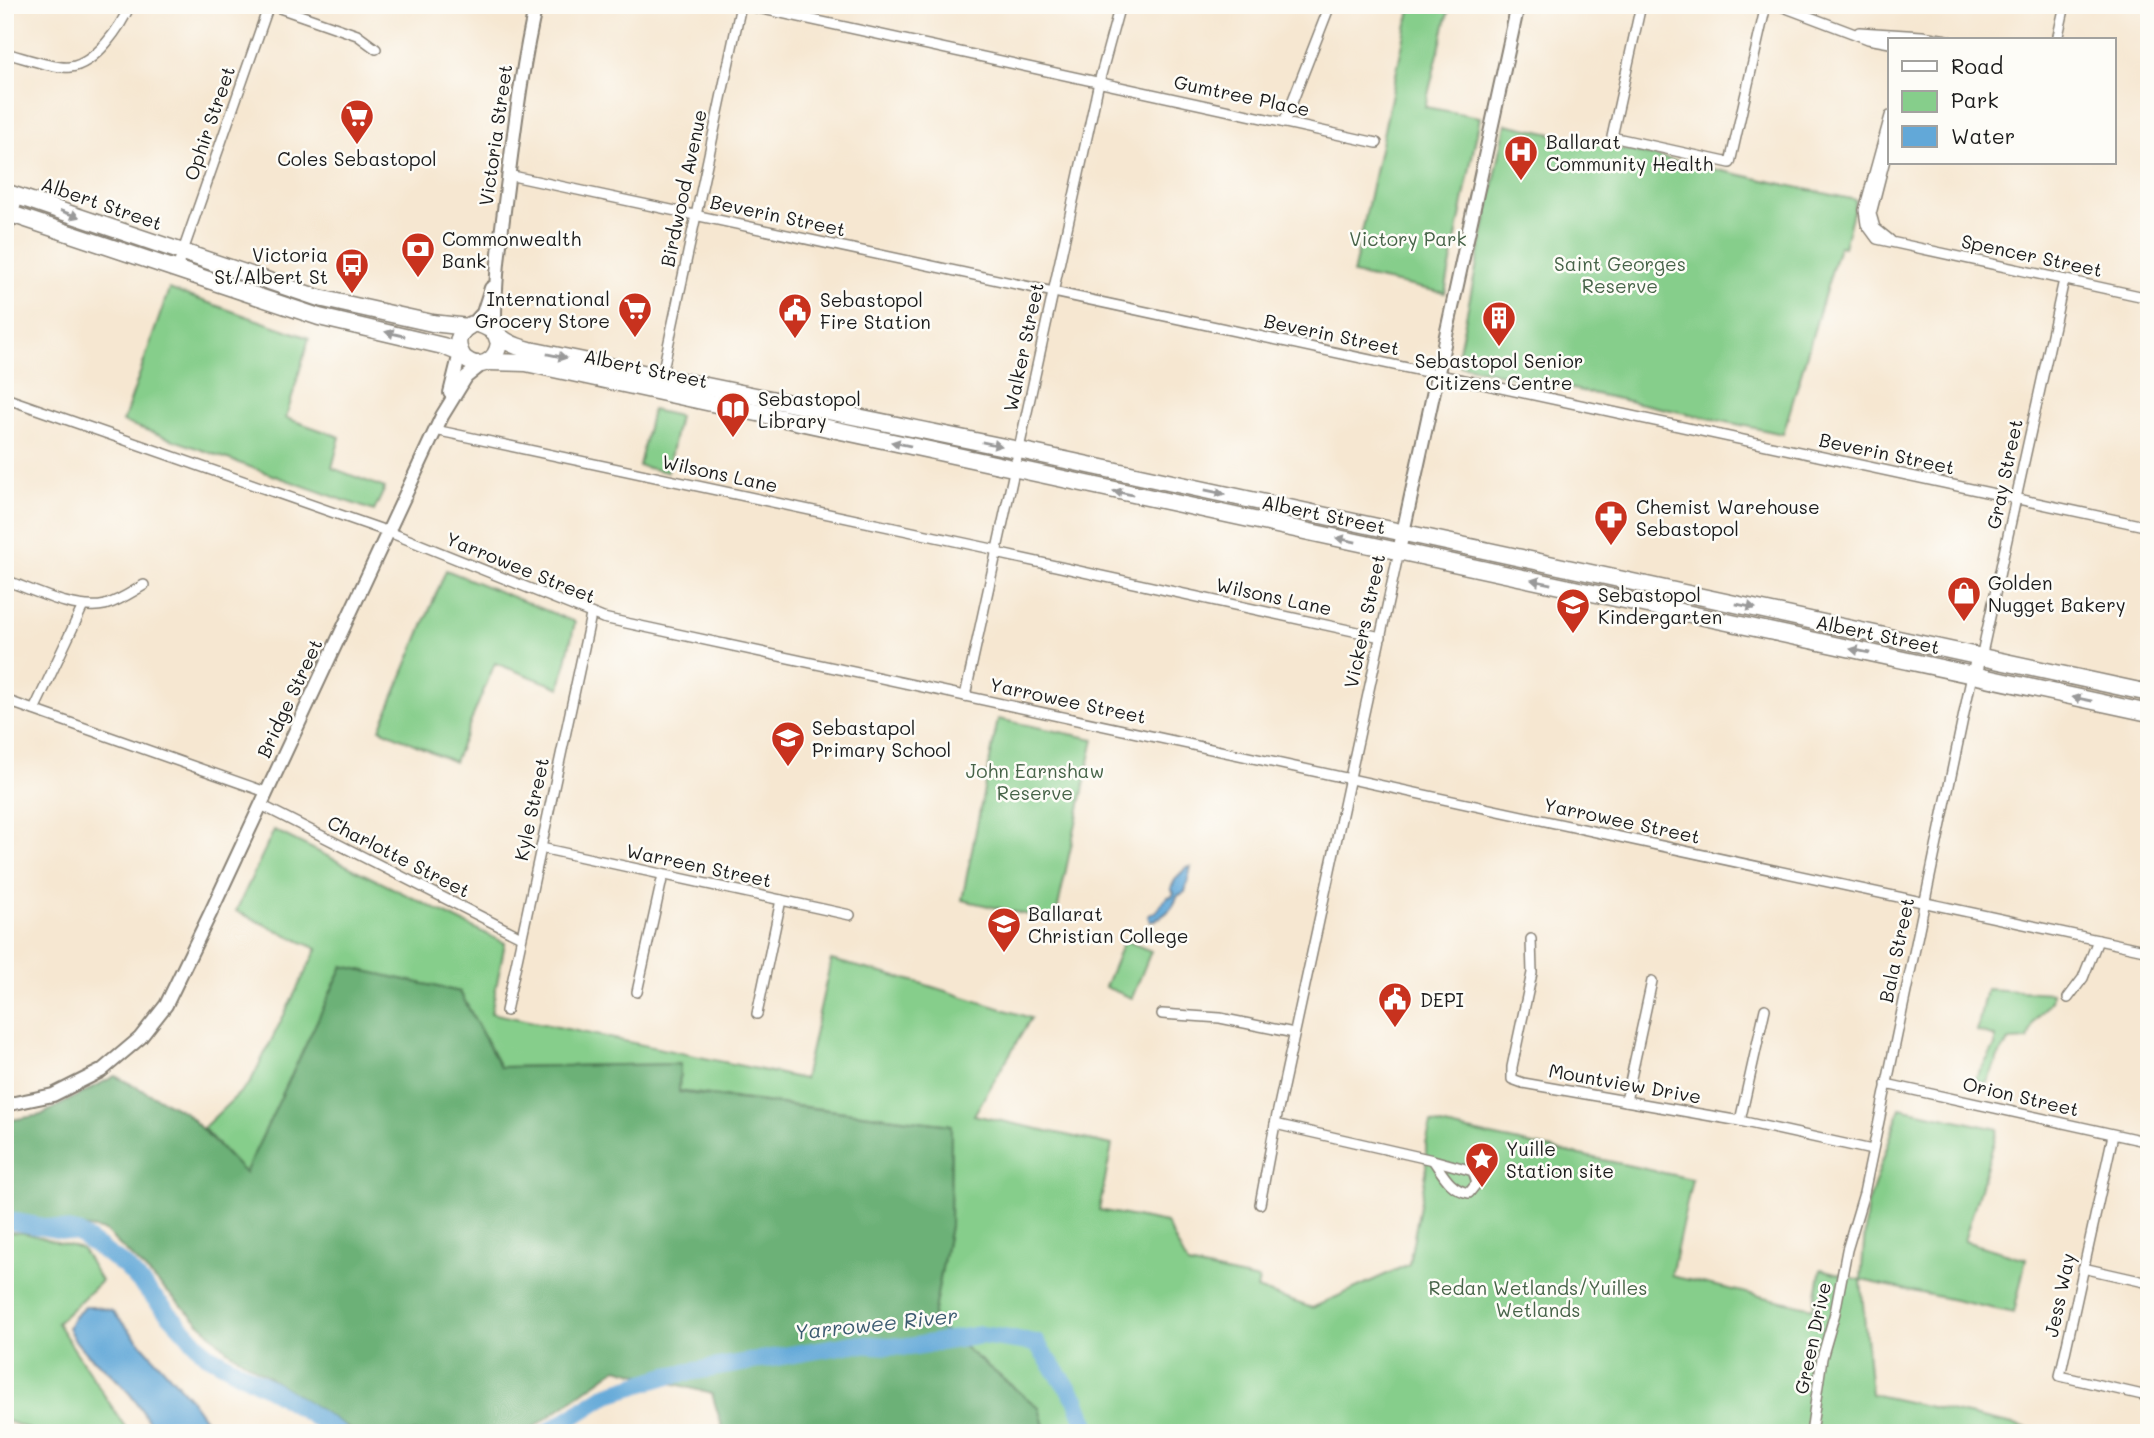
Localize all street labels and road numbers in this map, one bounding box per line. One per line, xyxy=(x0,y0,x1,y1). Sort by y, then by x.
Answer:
street label: Ophir Street xyxy=(178,62,240,184)
street label: Victoria Street xyxy=(473,63,517,207)
street label: Gumtree Place xyxy=(1172,68,1312,122)
street label: Birdwood Avenue xyxy=(654,107,712,269)
street label: Albert Street xyxy=(38,171,166,235)
street label: Beverin Street xyxy=(708,188,848,242)
street label: Spencer Street xyxy=(1959,228,2105,282)
street label: Walker Street xyxy=(997,280,1049,414)
street label: Beverin Street xyxy=(1262,307,1402,361)
street label: Albert Street xyxy=(582,343,710,393)
street label: Gray Street xyxy=(1980,417,2028,531)
street label: Beverin Street xyxy=(1817,426,1957,480)
street label: Wilsons Lane xyxy=(660,449,780,497)
street label: Albert Street xyxy=(1260,489,1388,539)
street label: Yarrowee Street xyxy=(442,526,600,608)
street label: Vickers Street xyxy=(1338,552,1390,690)
street label: Wilsons Lane xyxy=(1214,572,1334,620)
street label: Albert Street xyxy=(1814,609,1942,659)
street label: Bridge Street xyxy=(251,634,327,762)
street label: Yarrowee Street xyxy=(987,671,1149,729)
street label: Kyle Street xyxy=(508,755,554,863)
street label: Yarrowee Street xyxy=(1541,791,1703,849)
street label: Charlotte Street xyxy=(323,809,475,903)
street label: Warreen Street xyxy=(624,837,774,893)
street label: Bala Street xyxy=(1873,895,1919,1005)
street label: Mountview Drive xyxy=(1547,1057,1703,1109)
street label: Orion Street xyxy=(1960,1070,2082,1122)
street label: Jess Way xyxy=(2038,1251,2080,1339)
street label: Green Drive xyxy=(1788,1280,1836,1396)

